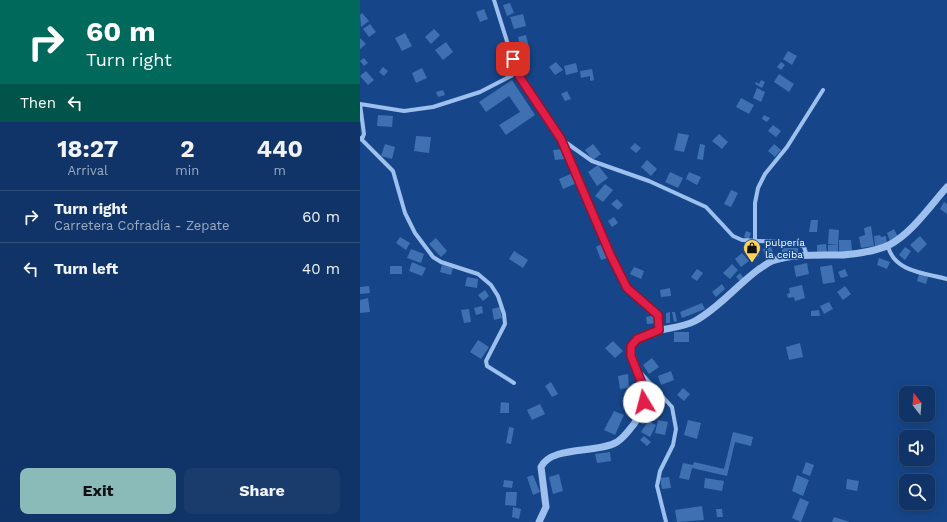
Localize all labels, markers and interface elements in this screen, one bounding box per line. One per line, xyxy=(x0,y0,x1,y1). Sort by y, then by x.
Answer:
text: 60 m xyxy=(86,15,156,48)
icon: right xyxy=(20,16,72,68)
pin xyxy=(496,42,530,76)
icon: arrive xyxy=(502,48,524,70)
text: Turn right xyxy=(86,49,172,70)
icon: left xyxy=(64,92,86,114)
text: Then xyxy=(20,94,56,112)
text: 18:27 xyxy=(57,135,118,163)
text: 2 xyxy=(180,135,194,163)
text: 440 xyxy=(256,135,303,163)
text: Arrival xyxy=(67,163,108,178)
text: min xyxy=(175,163,199,178)
text: m xyxy=(273,163,286,178)
text: Turn right xyxy=(54,200,127,218)
icon: right xyxy=(20,206,42,228)
text: 60 m xyxy=(302,208,340,226)
text: Carretera Cofradía - Zepate xyxy=(54,218,229,233)
place label: pulpería la ceiba xyxy=(765,237,805,260)
shop icon: pulpería la ceiba xyxy=(742,238,762,263)
icon: left xyxy=(20,258,42,280)
text: Turn left xyxy=(54,260,118,278)
text: 40 m xyxy=(302,260,340,278)
position arrow xyxy=(623,381,665,423)
north arrow xyxy=(899,386,935,422)
map controls xyxy=(899,386,935,510)
button: sound xyxy=(899,430,935,466)
button: Exit xyxy=(20,468,176,514)
button: Share xyxy=(184,468,340,514)
button: search xyxy=(899,474,935,510)

